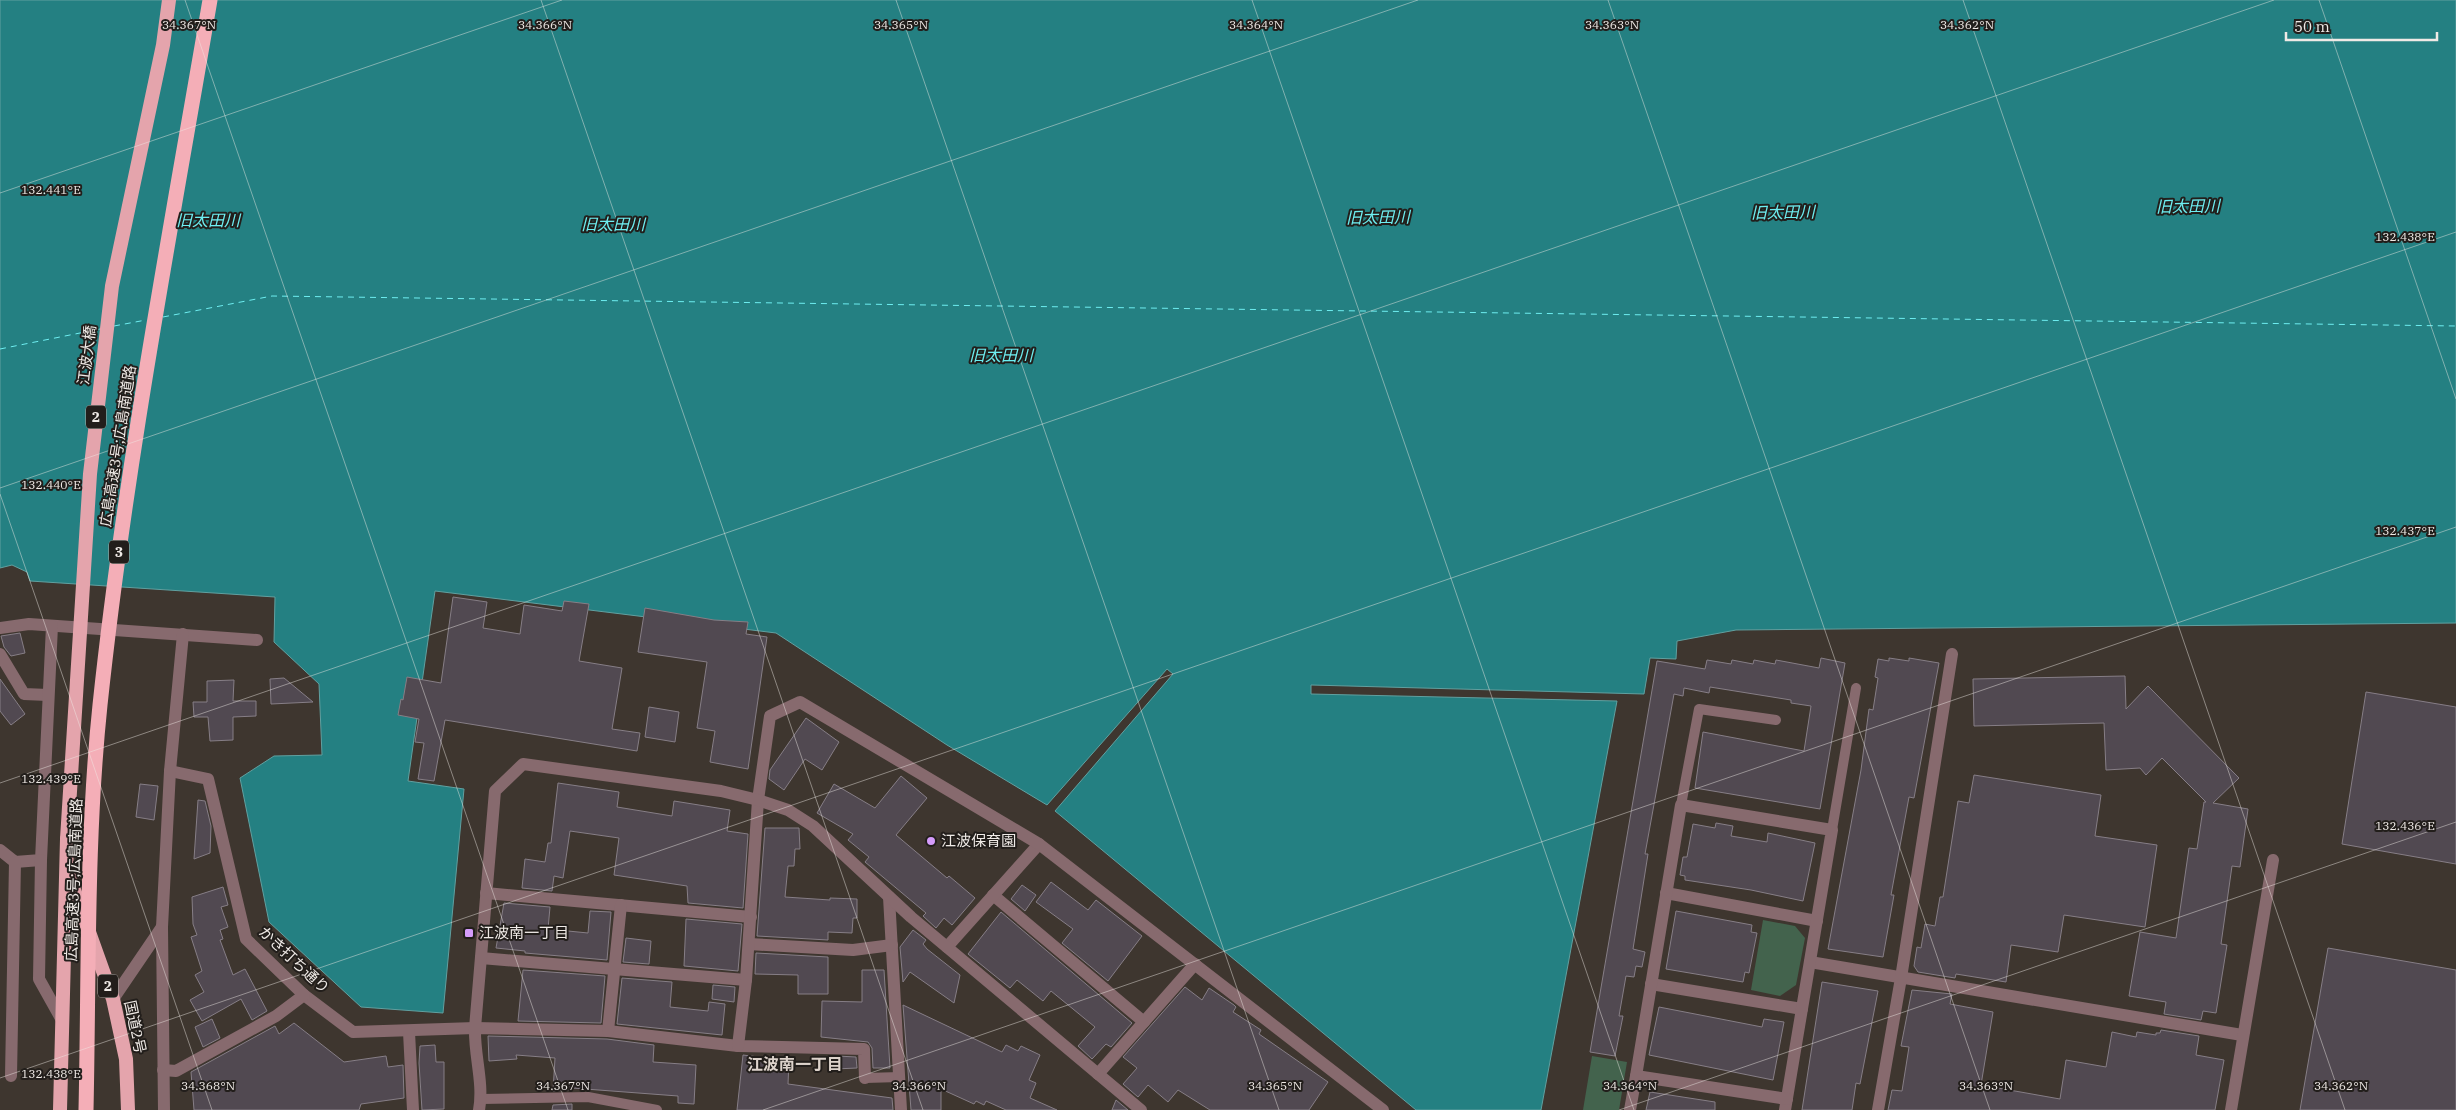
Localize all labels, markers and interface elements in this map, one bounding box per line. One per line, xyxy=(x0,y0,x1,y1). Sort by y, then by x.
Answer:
scale bar xyxy=(2286,10,2437,42)
text: 34.367°N xyxy=(162,17,216,32)
text: 34.366°N xyxy=(518,17,572,32)
text: 34.365°N xyxy=(874,17,928,32)
text: 34.364°N xyxy=(1229,17,1283,32)
text: 34.363°N xyxy=(1585,17,1639,32)
text: 34.362°N xyxy=(1940,17,1994,32)
text: 50 m xyxy=(2294,17,2330,36)
text: 132.441°E xyxy=(21,182,81,197)
water label: 旧太田川 xyxy=(2156,195,2222,217)
water label: 旧太田川 xyxy=(1751,201,1817,223)
water label: 旧太田川 xyxy=(1346,206,1412,228)
water label: 旧太田川 xyxy=(176,210,242,230)
water label: 旧太田川 xyxy=(581,214,647,234)
text: 132.438°E xyxy=(2375,229,2435,244)
street label: 江波大橋 xyxy=(73,324,100,386)
water label: 旧太田川 xyxy=(969,345,1035,365)
street label: 広島高速3号;広島南道路 xyxy=(95,364,140,528)
road number: 2 xyxy=(86,406,106,428)
text: 132.440°E xyxy=(21,477,81,492)
text: 132.437°E xyxy=(2375,523,2435,538)
road number: 3 xyxy=(109,540,129,564)
text: 132.439°E xyxy=(21,771,81,786)
street label: 広島高速3号;広島南道路 xyxy=(61,798,86,962)
text: 132.436°E xyxy=(2375,818,2435,833)
place label: 江波保育園 xyxy=(941,831,1016,850)
marker: 江波保育園 xyxy=(925,835,937,847)
street label: かき打ち通り xyxy=(255,922,334,997)
place label: 江波南一丁目 xyxy=(479,923,569,942)
marker: 江波南一丁目 xyxy=(463,927,475,939)
road number: 2 xyxy=(98,974,118,998)
street label: 国道2号 xyxy=(121,999,150,1055)
district label: 江波南一丁目 xyxy=(747,1054,843,1074)
text: 132.438°E xyxy=(21,1066,81,1081)
text: 34.368°N xyxy=(181,1078,235,1093)
text: 34.367°N xyxy=(536,1078,590,1093)
text: 34.366°N xyxy=(892,1078,946,1093)
text: 34.365°N xyxy=(1248,1078,1302,1093)
text: 34.364°N xyxy=(1603,1078,1657,1093)
text: 34.363°N xyxy=(1959,1078,2013,1093)
text: 34.362°N xyxy=(2314,1078,2368,1093)

